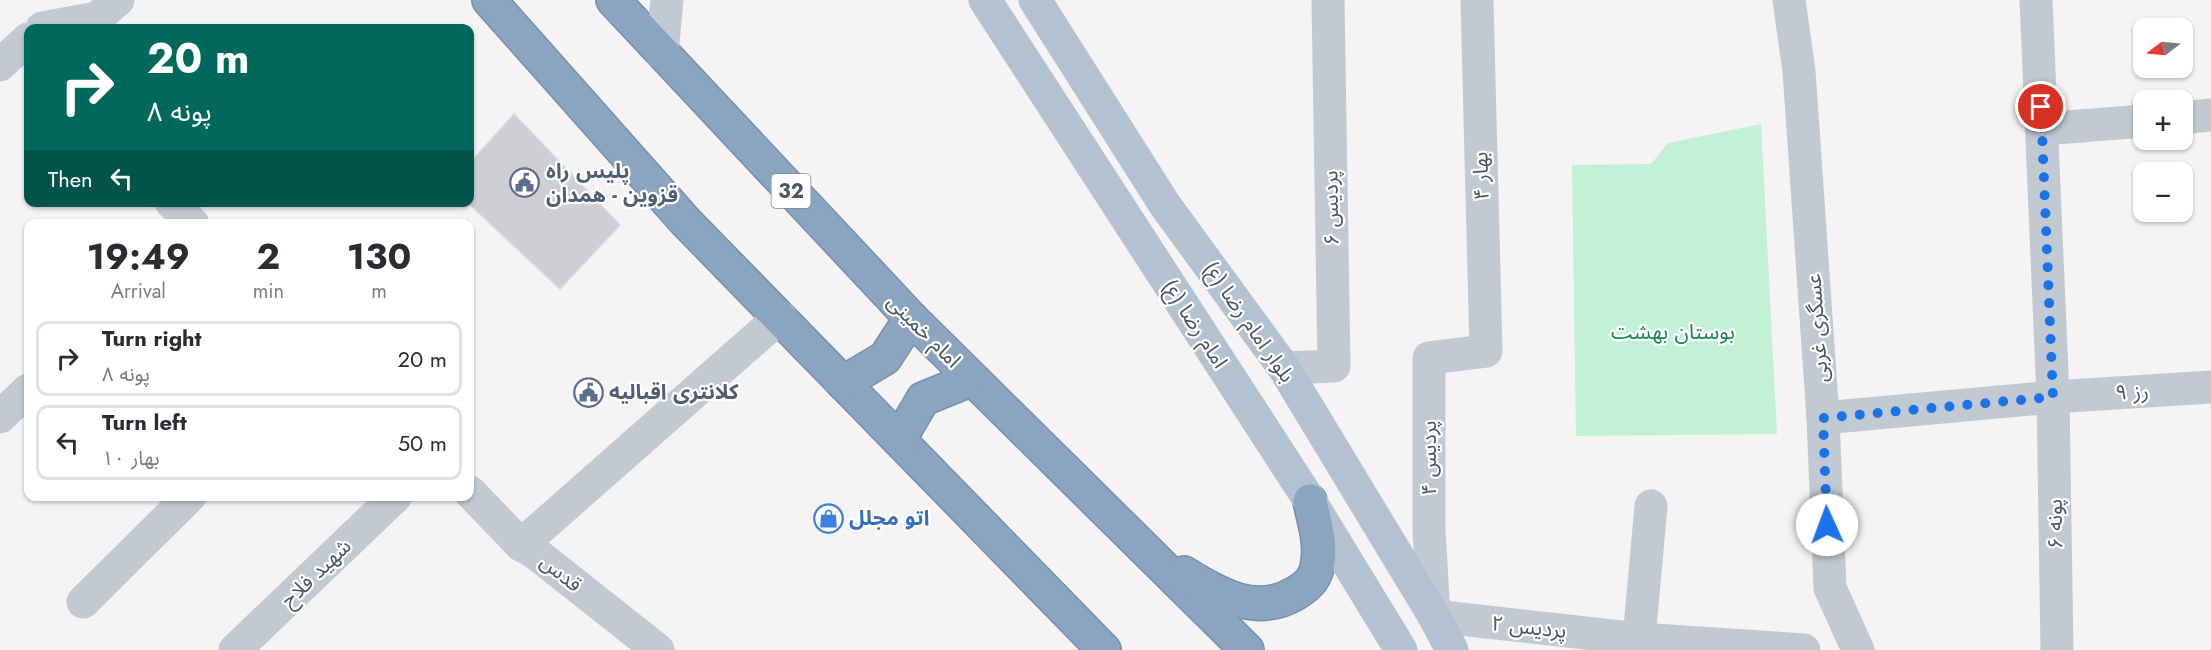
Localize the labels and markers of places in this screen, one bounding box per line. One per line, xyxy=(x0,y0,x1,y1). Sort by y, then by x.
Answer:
pin xyxy=(2015,81,2066,132)
place label: پلیس راه قزوین - همدان xyxy=(546,156,678,210)
public building icon: پلیس راه قزوین - همدان xyxy=(509,167,541,199)
public building icon: کلانتری اقبالیه xyxy=(572,376,604,408)
place label: کلانتری اقبالیه xyxy=(609,377,739,407)
shop icon: اتو مجلل xyxy=(812,502,844,534)
place label: اتو مجلل xyxy=(849,503,929,533)

